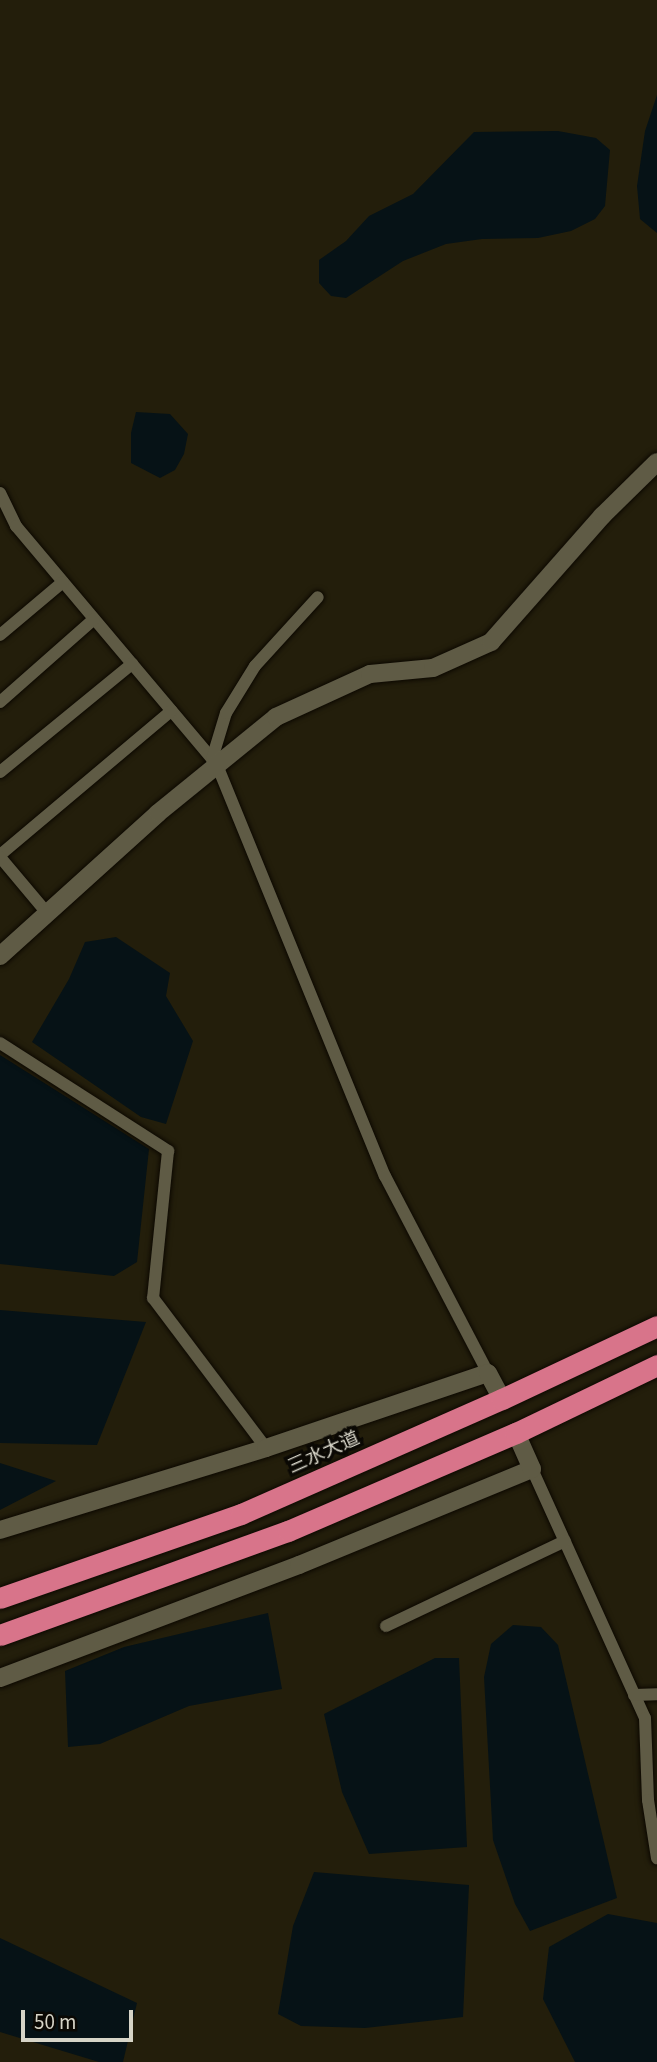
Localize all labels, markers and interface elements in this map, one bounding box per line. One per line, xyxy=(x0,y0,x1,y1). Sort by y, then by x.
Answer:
street label: 三水大道 xyxy=(285,1427,363,1479)
scale bar xyxy=(24,1996,136,2040)
text: 50 m xyxy=(34,2007,76,2037)

